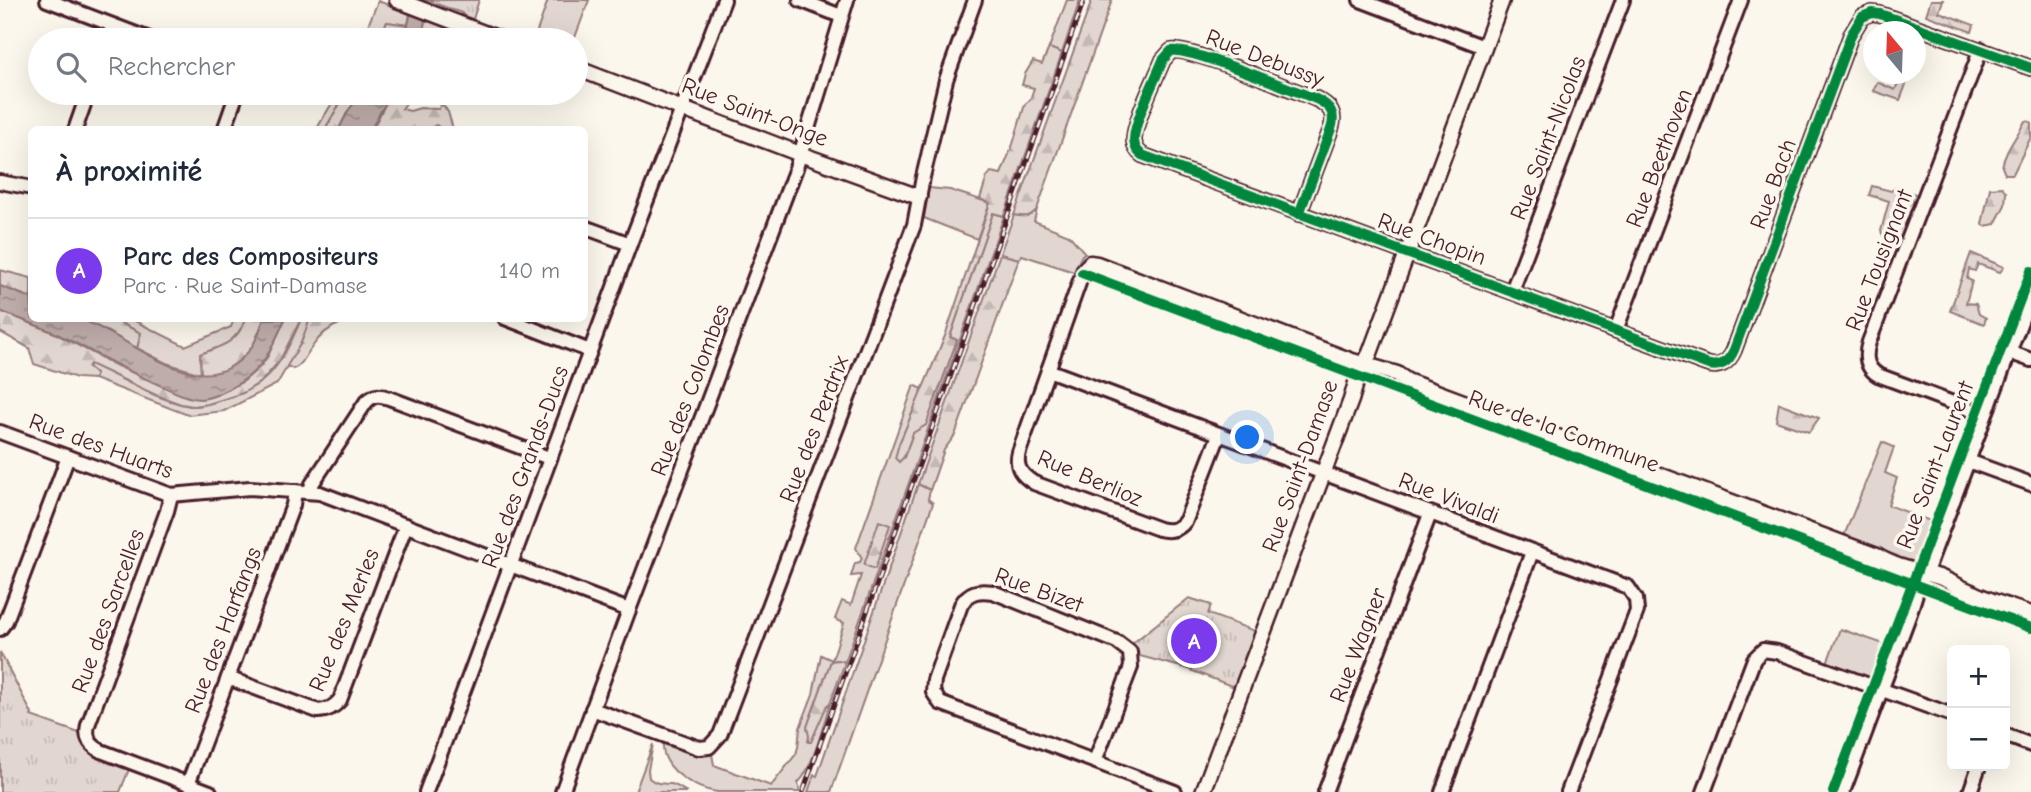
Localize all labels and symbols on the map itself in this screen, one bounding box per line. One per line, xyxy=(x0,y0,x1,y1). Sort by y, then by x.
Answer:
north arrow xyxy=(1863,21,1926,84)
street label: Rue Debussy xyxy=(1202,23,1328,93)
street label: Rue Saint-Nicolas xyxy=(1504,52,1592,224)
street label: Rue Saint-Onge xyxy=(678,72,832,152)
street label: Rue Beethoven xyxy=(1620,85,1698,231)
street label: Rue Bach xyxy=(1744,135,1802,233)
street label: Rue Tousignant xyxy=(1840,184,1919,335)
street label: Rue Chopin xyxy=(1374,207,1490,271)
street label: Rue des Colombes xyxy=(645,300,735,480)
street label: Rue des Perdrix xyxy=(774,352,854,506)
street label: Rue des Grands-Ducs xyxy=(476,362,574,572)
street label: Rue Saint-Damase xyxy=(1256,376,1344,556)
street label: Rue Saint-Laurent xyxy=(1891,376,1980,553)
street label: Rue de la Commune xyxy=(1465,384,1663,478)
street label: Rue des Huarts xyxy=(25,407,177,485)
your location xyxy=(1230,420,1264,454)
street label: Rue Berlioz xyxy=(1033,444,1147,512)
street label: Rue Vivaldi xyxy=(1395,466,1503,530)
street label: Rue des Sarcelles xyxy=(66,525,150,697)
street label: Rue des Harfangs xyxy=(179,543,267,717)
street label: Rue des Merles xyxy=(303,545,385,695)
street label: Rue Bizet xyxy=(991,562,1088,619)
street label: Rue Wagner xyxy=(1324,583,1392,706)
pin: A xyxy=(1171,615,1217,667)

